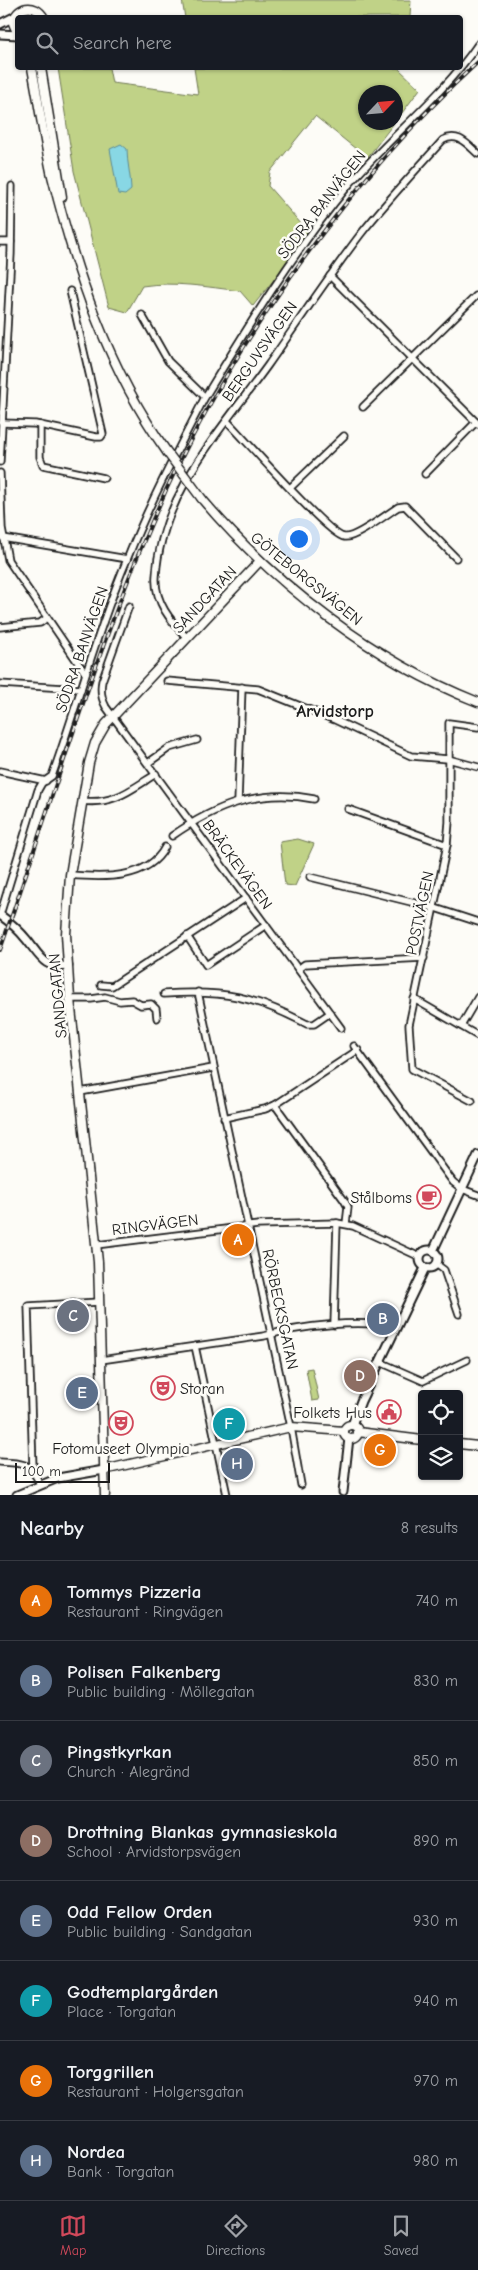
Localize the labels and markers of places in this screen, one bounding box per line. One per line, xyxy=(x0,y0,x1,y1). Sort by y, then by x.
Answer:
cafe icon: Stålboms xyxy=(416,1184,442,1210)
place label: Stålboms xyxy=(350,1189,412,1207)
pin: A xyxy=(222,1221,254,1259)
pin: C xyxy=(57,1297,89,1335)
pin: B xyxy=(367,1300,399,1338)
pin: D xyxy=(344,1357,376,1395)
pin: E xyxy=(66,1374,98,1412)
theatre icon: Storan xyxy=(150,1375,176,1401)
place label: Storan xyxy=(180,1380,225,1398)
public building icon: Folkets Hus xyxy=(376,1399,402,1425)
place label: Folkets Hus xyxy=(293,1404,372,1422)
pin: F xyxy=(213,1405,245,1443)
theatre icon: Fotomuseet Olympia xyxy=(108,1410,134,1436)
pin: G xyxy=(364,1431,396,1469)
place label: Fotomuseet Olympia xyxy=(52,1440,190,1458)
pin: H xyxy=(221,1445,253,1483)

